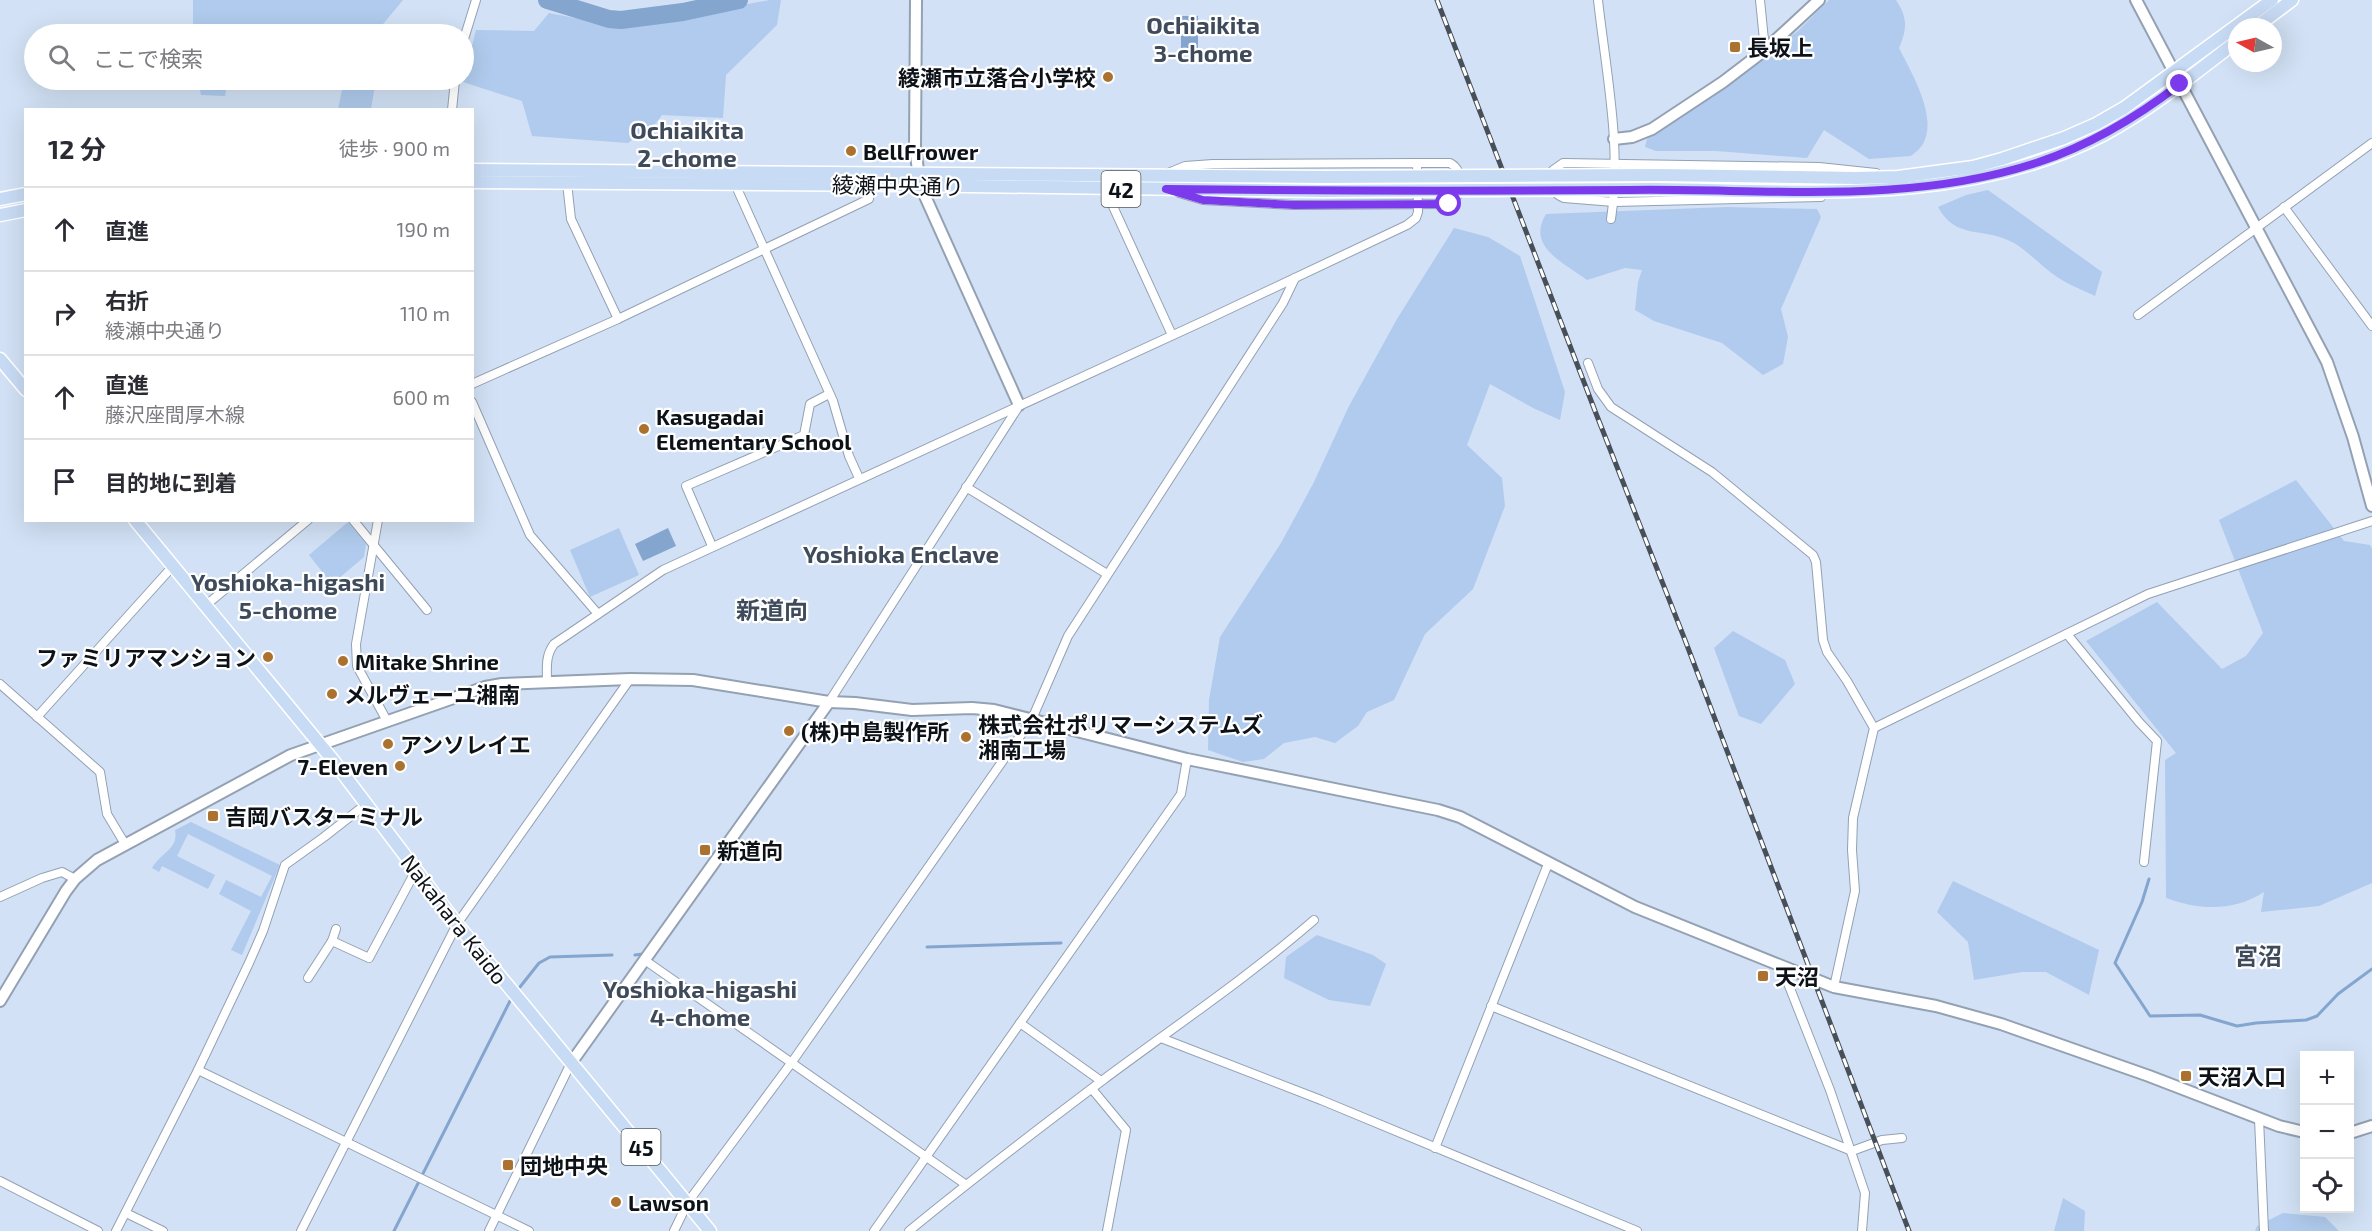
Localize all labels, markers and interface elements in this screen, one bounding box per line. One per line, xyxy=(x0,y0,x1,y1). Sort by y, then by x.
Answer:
district label: Ochiaikita 3-chome xyxy=(1146,10,1260,67)
north arrow xyxy=(2228,18,2282,72)
search box xyxy=(24,24,474,90)
place label: 長坂上 xyxy=(1747,34,1813,60)
marker: 長坂上 xyxy=(1728,40,1742,54)
icon: search xyxy=(45,41,78,74)
text: ここで検索 xyxy=(93,45,203,71)
place label: 綾瀬市立落合小学校 xyxy=(898,64,1096,90)
marker: 綾瀬市立落合小学校 xyxy=(1101,70,1115,84)
route end xyxy=(2166,70,2192,96)
district label: Ochiaikita 2-chome xyxy=(630,115,744,172)
text: 12 分 xyxy=(48,133,106,164)
text: 徒歩 · 900 m xyxy=(339,136,450,160)
place label: BellFrower xyxy=(863,138,979,164)
marker: BellFrower xyxy=(844,144,858,158)
street label: 綾瀬中央通り xyxy=(832,171,964,199)
road number: 42 xyxy=(1102,171,1140,207)
route start xyxy=(1435,190,1461,216)
icon: ahead xyxy=(48,213,81,246)
text: 直進 xyxy=(105,217,149,243)
text: 190 m xyxy=(397,217,450,241)
text: 右折 xyxy=(105,287,149,313)
icon: right xyxy=(48,297,81,330)
text: 110 m xyxy=(400,301,450,325)
text: 綾瀬中央通り xyxy=(105,318,225,342)
text: 直進 xyxy=(105,371,149,397)
icon: ahead xyxy=(48,381,81,414)
text: 600 m xyxy=(392,385,450,409)
text: 藤沢座間厚木線 xyxy=(105,402,245,426)
place label: Kasugadai Elementary School xyxy=(656,403,852,455)
marker: Kasugadai Elementary School xyxy=(637,422,651,436)
icon: arrive xyxy=(48,465,81,498)
text: 目的地に到着 xyxy=(105,469,237,495)
district label: Yoshioka Enclave xyxy=(803,539,999,568)
district label: Yoshioka-higashi 5-chome xyxy=(191,567,385,624)
district label: 新道向 xyxy=(736,595,808,624)
place label: ファミリアマンション xyxy=(36,644,256,670)
place label: Mitake Shrine xyxy=(355,648,499,674)
marker: ファミリアマンション xyxy=(261,650,275,664)
marker: Mitake Shrine xyxy=(336,654,350,668)
place label: メルヴェーユ湘南 xyxy=(344,681,520,707)
marker: メルヴェーユ湘南 xyxy=(325,687,339,701)
place label: 株式会社ポリマーシステムズ 湘南工場 xyxy=(978,711,1263,762)
place label: (株)中島製作所 xyxy=(801,718,949,744)
marker: (株)中島製作所 xyxy=(782,724,796,738)
marker: 株式会社ポリマーシステムズ 湘南工場 xyxy=(959,730,973,744)
place label: アンソレイエ xyxy=(400,731,531,757)
marker: アンソレイエ xyxy=(381,737,395,751)
place label: 7-Eleven xyxy=(298,753,388,779)
marker: 7-Eleven xyxy=(393,759,407,773)
place label: 吉岡バスターミナル xyxy=(225,803,423,829)
marker: 吉岡バスターミナル xyxy=(206,809,220,823)
place label: 新道向 xyxy=(717,837,783,863)
marker: 新道向 xyxy=(698,843,712,857)
street label: Nakahara Kaido xyxy=(396,849,514,989)
district label: 宮沼 xyxy=(2234,941,2282,970)
place label: 天沼 xyxy=(1775,963,1819,989)
marker: 天沼 xyxy=(1756,969,1770,983)
district label: Yoshioka-higashi 4-chome xyxy=(603,974,797,1031)
map controls xyxy=(2300,1051,2354,1213)
button: + xyxy=(2300,1051,2354,1105)
place label: 天沼入口 xyxy=(2198,1063,2286,1089)
marker: 天沼入口 xyxy=(2179,1069,2193,1083)
button: − xyxy=(2300,1105,2354,1159)
road number: 45 xyxy=(622,1129,660,1165)
place label: 団地中央 xyxy=(520,1152,608,1178)
marker: 団地中央 xyxy=(501,1158,515,1172)
button: locate xyxy=(2300,1159,2354,1213)
place label: Lawson xyxy=(628,1189,709,1215)
marker: Lawson xyxy=(609,1195,623,1209)

